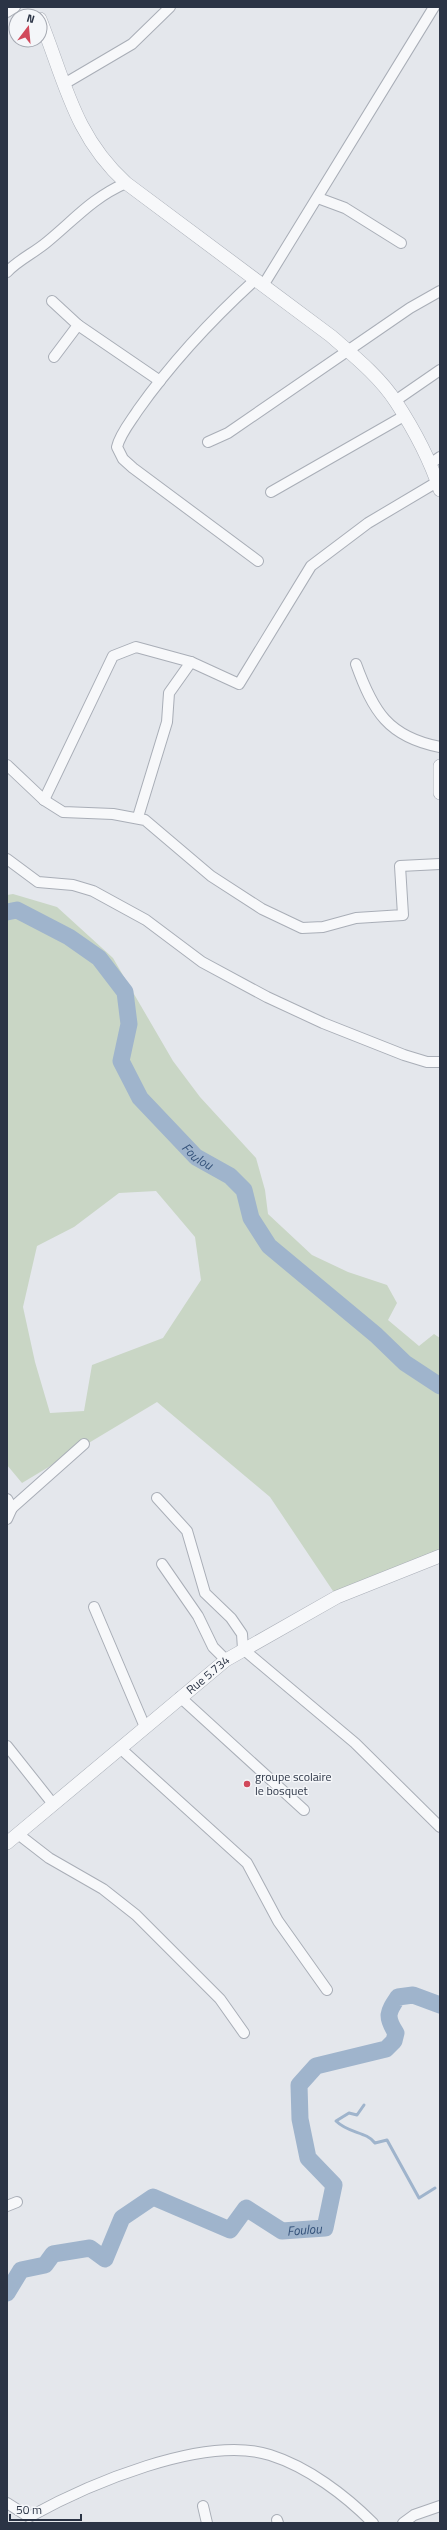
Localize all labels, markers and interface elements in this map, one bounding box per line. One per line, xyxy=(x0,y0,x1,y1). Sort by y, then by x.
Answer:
north arrow xyxy=(8,8,48,48)
text: N xyxy=(25,10,37,27)
water label: Foulou xyxy=(177,1138,218,1175)
street label: Rue 5.734 xyxy=(182,1650,234,1699)
place label: groupe scolaire le bosquet xyxy=(255,1767,332,1800)
marker: groupe scolaire le bosquet xyxy=(242,1779,252,1789)
water label: Foulou xyxy=(286,2218,324,2241)
scale bar xyxy=(10,2496,81,2522)
text: 50 m xyxy=(16,2500,42,2519)

